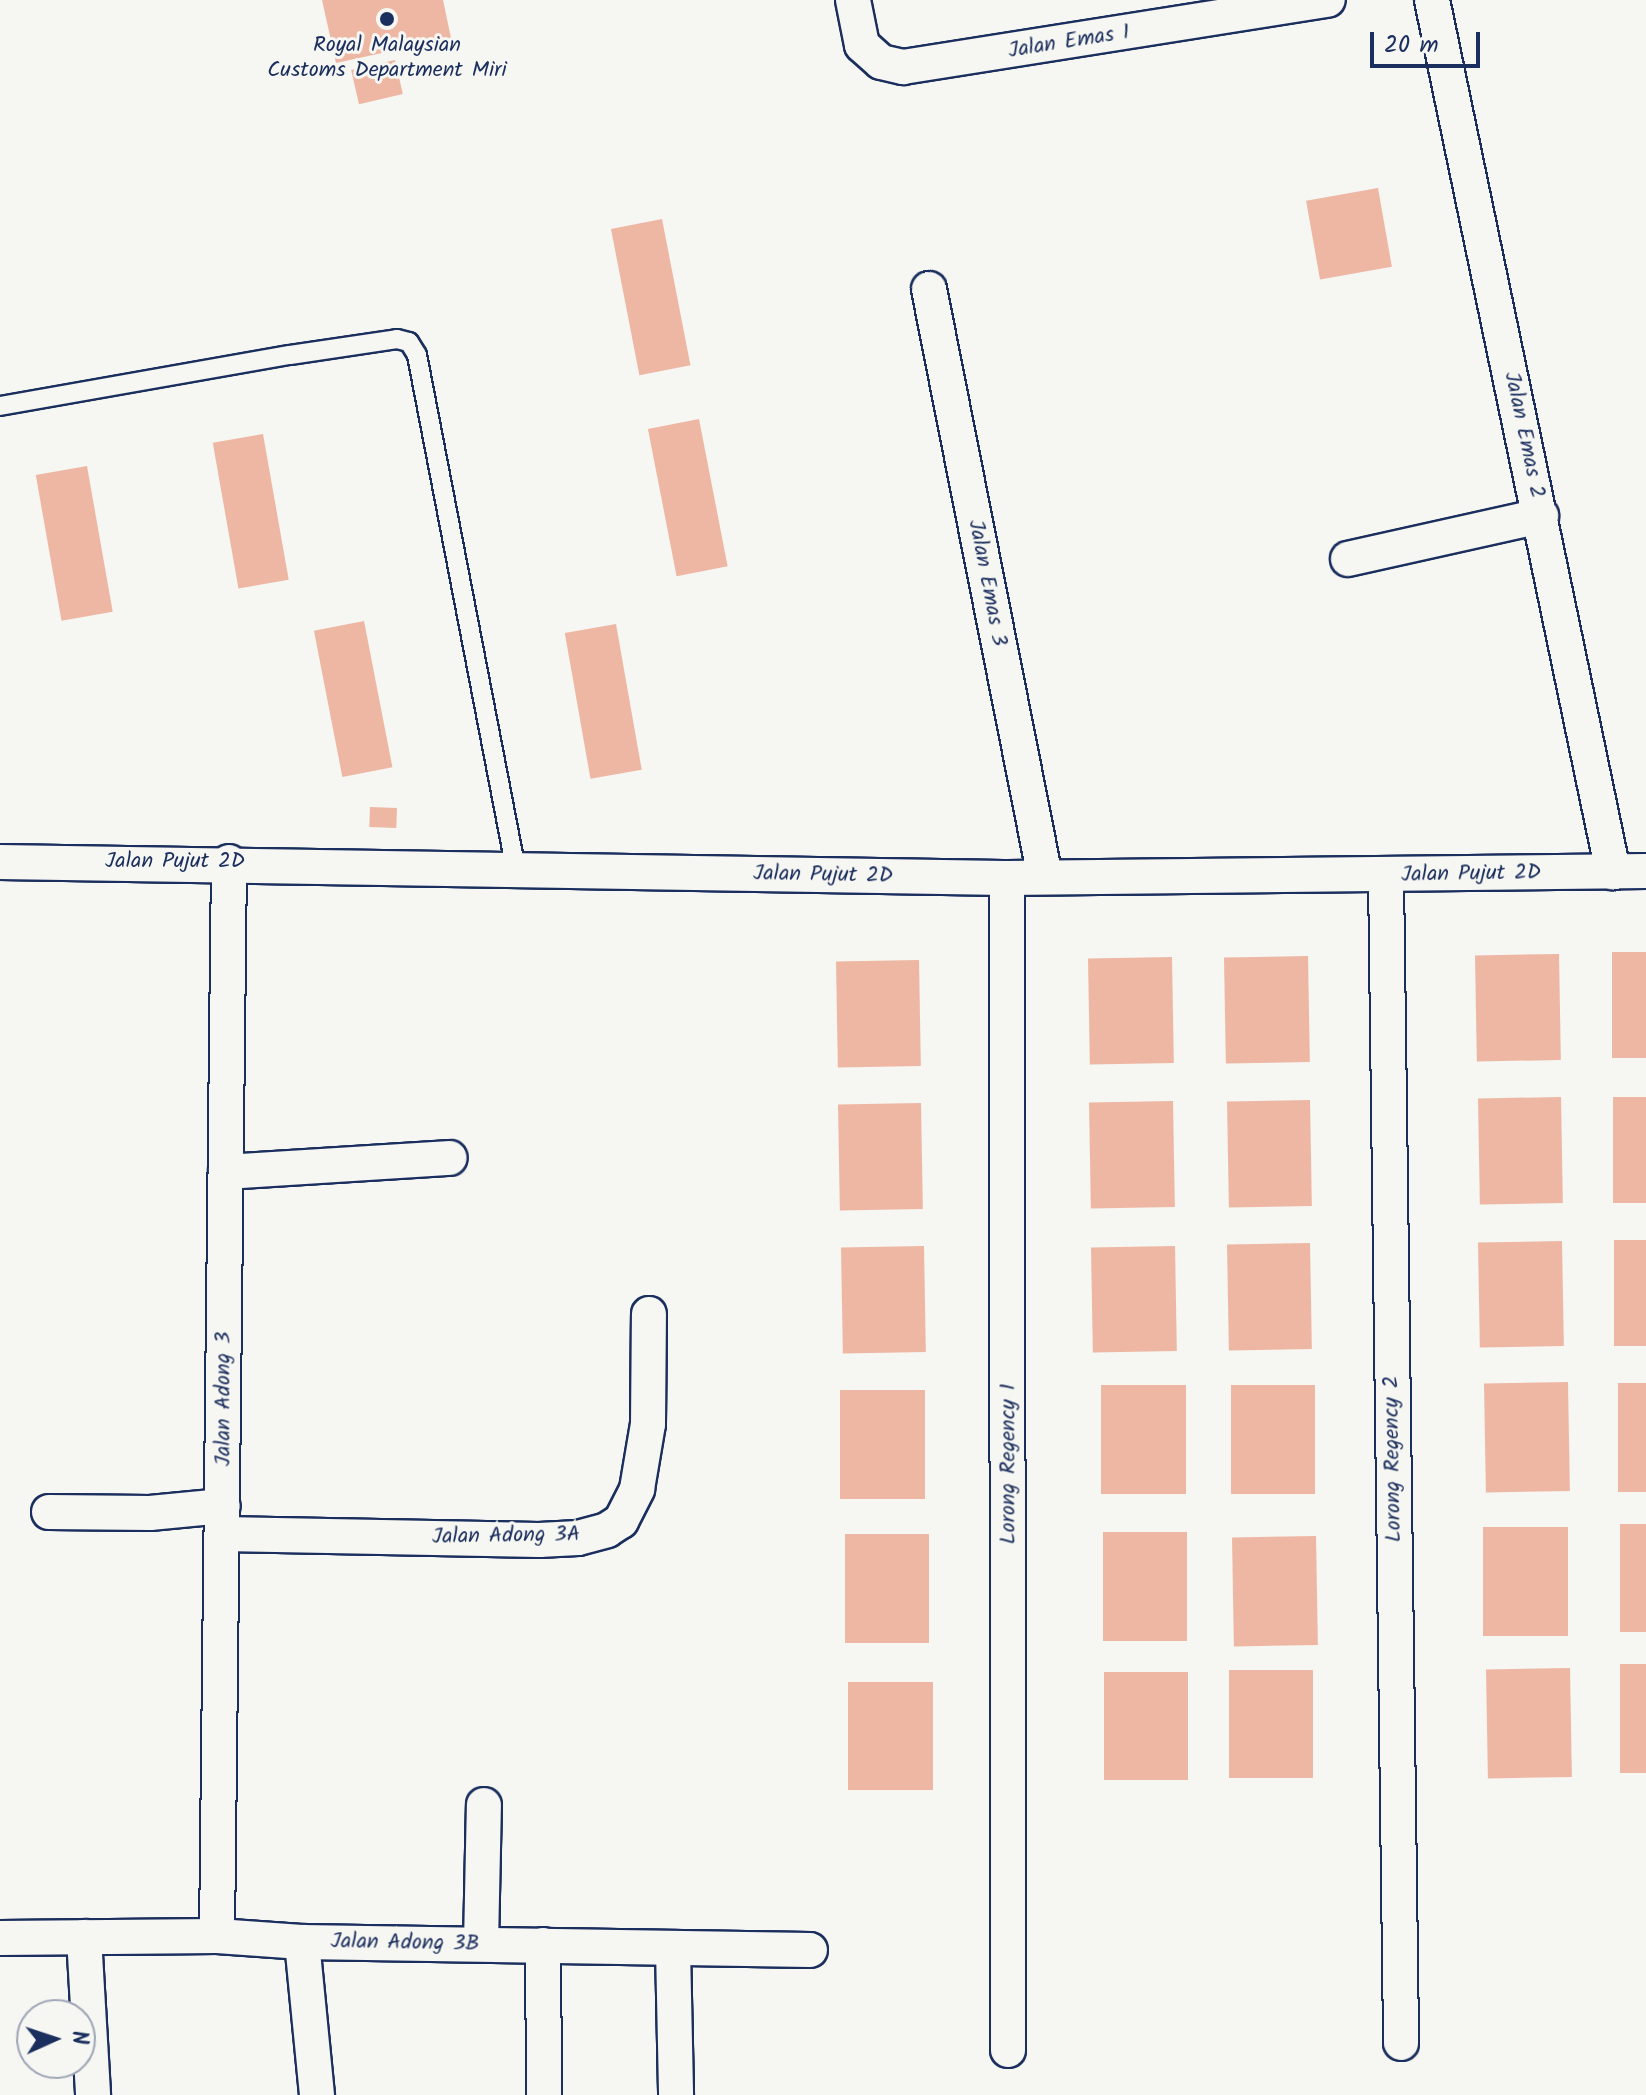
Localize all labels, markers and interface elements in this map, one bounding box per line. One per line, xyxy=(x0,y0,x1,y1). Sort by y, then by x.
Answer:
marker: Royal Malaysian Customs Department Miri xyxy=(378,10,396,28)
scale bar xyxy=(1374,16,1484,66)
street label: Jalan Emas 1 xyxy=(1006,19,1132,65)
text: 20 m xyxy=(1384,26,1439,65)
place label: Royal Malaysian Customs Department Miri xyxy=(267,32,507,84)
street label: Jalan Emas 2 xyxy=(1498,369,1550,501)
street label: Jalan Emas 3 xyxy=(962,517,1012,649)
street label: Jalan Pujut 2D xyxy=(105,849,245,875)
street label: Jalan Pujut 2D xyxy=(1401,860,1541,888)
street label: Jalan Pujut 2D xyxy=(753,861,893,889)
street label: Jalan Adong 3 xyxy=(211,1332,237,1466)
street label: Lorong Regency 2 xyxy=(1378,1375,1408,1543)
street label: Lorong Regency 1 xyxy=(996,1384,1022,1544)
street label: Jalan Adong 3A xyxy=(432,1522,580,1550)
street label: Jalan Adong 3B xyxy=(330,1929,480,1957)
north arrow xyxy=(16,1999,96,2079)
text: N xyxy=(61,2030,96,2046)

